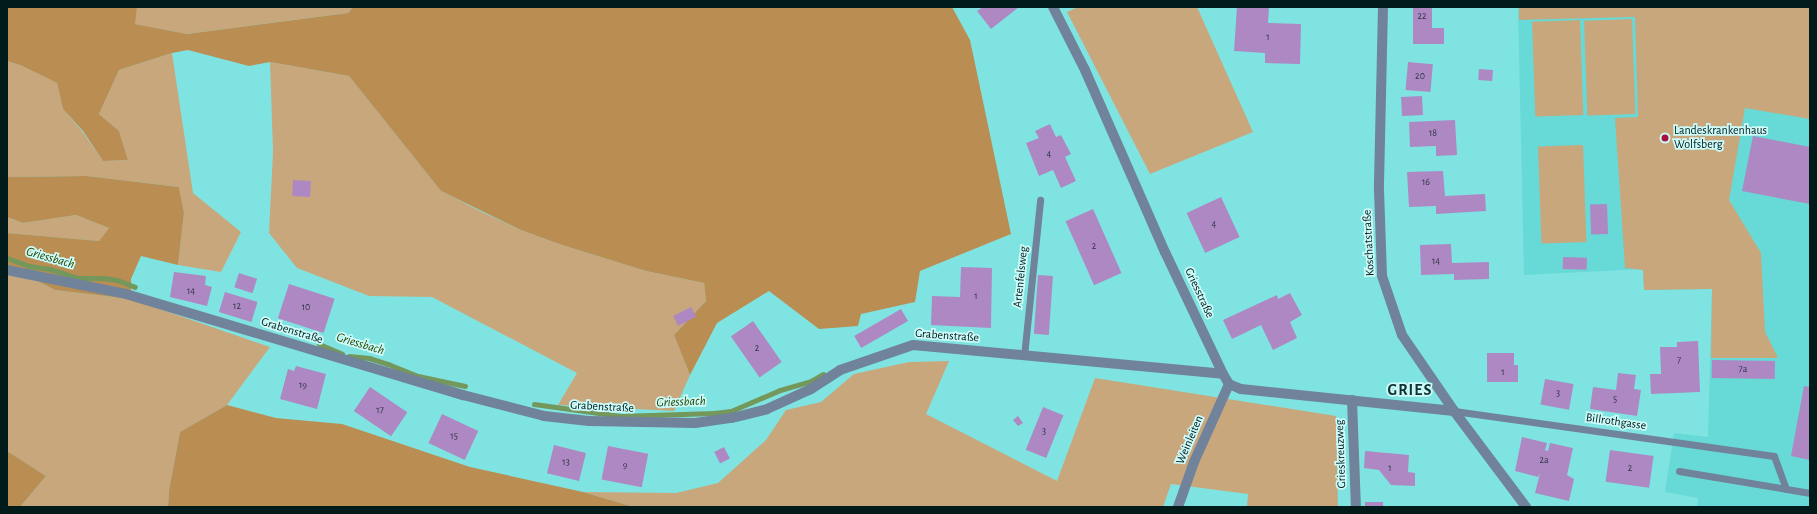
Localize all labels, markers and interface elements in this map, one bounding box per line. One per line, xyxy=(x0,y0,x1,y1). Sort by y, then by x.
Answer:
house number: 22 xyxy=(1417,11,1427,23)
house number: 1 xyxy=(1266,32,1270,44)
house number: 20 xyxy=(1415,71,1425,83)
place label: Landeskrankenhaus Wolfsberg xyxy=(1674,124,1767,152)
house number: 18 xyxy=(1429,128,1437,140)
marker: Landeskrankenhaus Wolfsberg xyxy=(1659,132,1671,144)
house number: 4 xyxy=(1047,149,1051,161)
house number: 16 xyxy=(1422,177,1430,189)
street label: Koschatstraße xyxy=(1360,209,1378,277)
house number: 4 xyxy=(1212,219,1216,231)
house number: 2 xyxy=(1092,241,1096,253)
water label: Griessbach xyxy=(24,245,76,273)
street label: Artenfelsweg xyxy=(1011,246,1031,308)
house number: 14 xyxy=(1432,256,1440,268)
street label: Griesstraße xyxy=(1181,266,1217,320)
house number: 14 xyxy=(187,286,195,298)
house number: 1 xyxy=(974,291,978,303)
house number: 12 xyxy=(233,301,241,313)
house number: 10 xyxy=(302,302,310,314)
street label: Grabenstraße xyxy=(259,315,325,347)
street label: Grabenstraße xyxy=(915,327,979,345)
water label: Griessbach xyxy=(334,330,386,360)
house number: 2 xyxy=(755,343,759,355)
house number: 7 xyxy=(1677,355,1681,367)
house number: 7a xyxy=(1739,364,1747,376)
house number: 1 xyxy=(1501,367,1505,379)
house number: 19 xyxy=(299,380,307,392)
district label: GRIES xyxy=(1388,380,1432,400)
house number: 3 xyxy=(1556,388,1560,400)
water label: Griessbach xyxy=(656,394,706,412)
house number: 5 xyxy=(1613,394,1617,406)
street label: Grabenstraße xyxy=(570,398,634,416)
house number: 17 xyxy=(376,405,384,417)
street label: Billrothgasse xyxy=(1585,411,1647,433)
street label: Weinleiten xyxy=(1173,413,1207,467)
street label: Grieskreuzweg xyxy=(1333,419,1349,489)
house number: 3 xyxy=(1042,426,1046,438)
house number: 15 xyxy=(450,431,458,443)
house number: 2a xyxy=(1539,455,1549,467)
house number: 13 xyxy=(562,457,570,469)
house number: 9 xyxy=(623,460,627,472)
house number: 1 xyxy=(1388,463,1392,475)
house number: 2 xyxy=(1628,463,1632,475)

